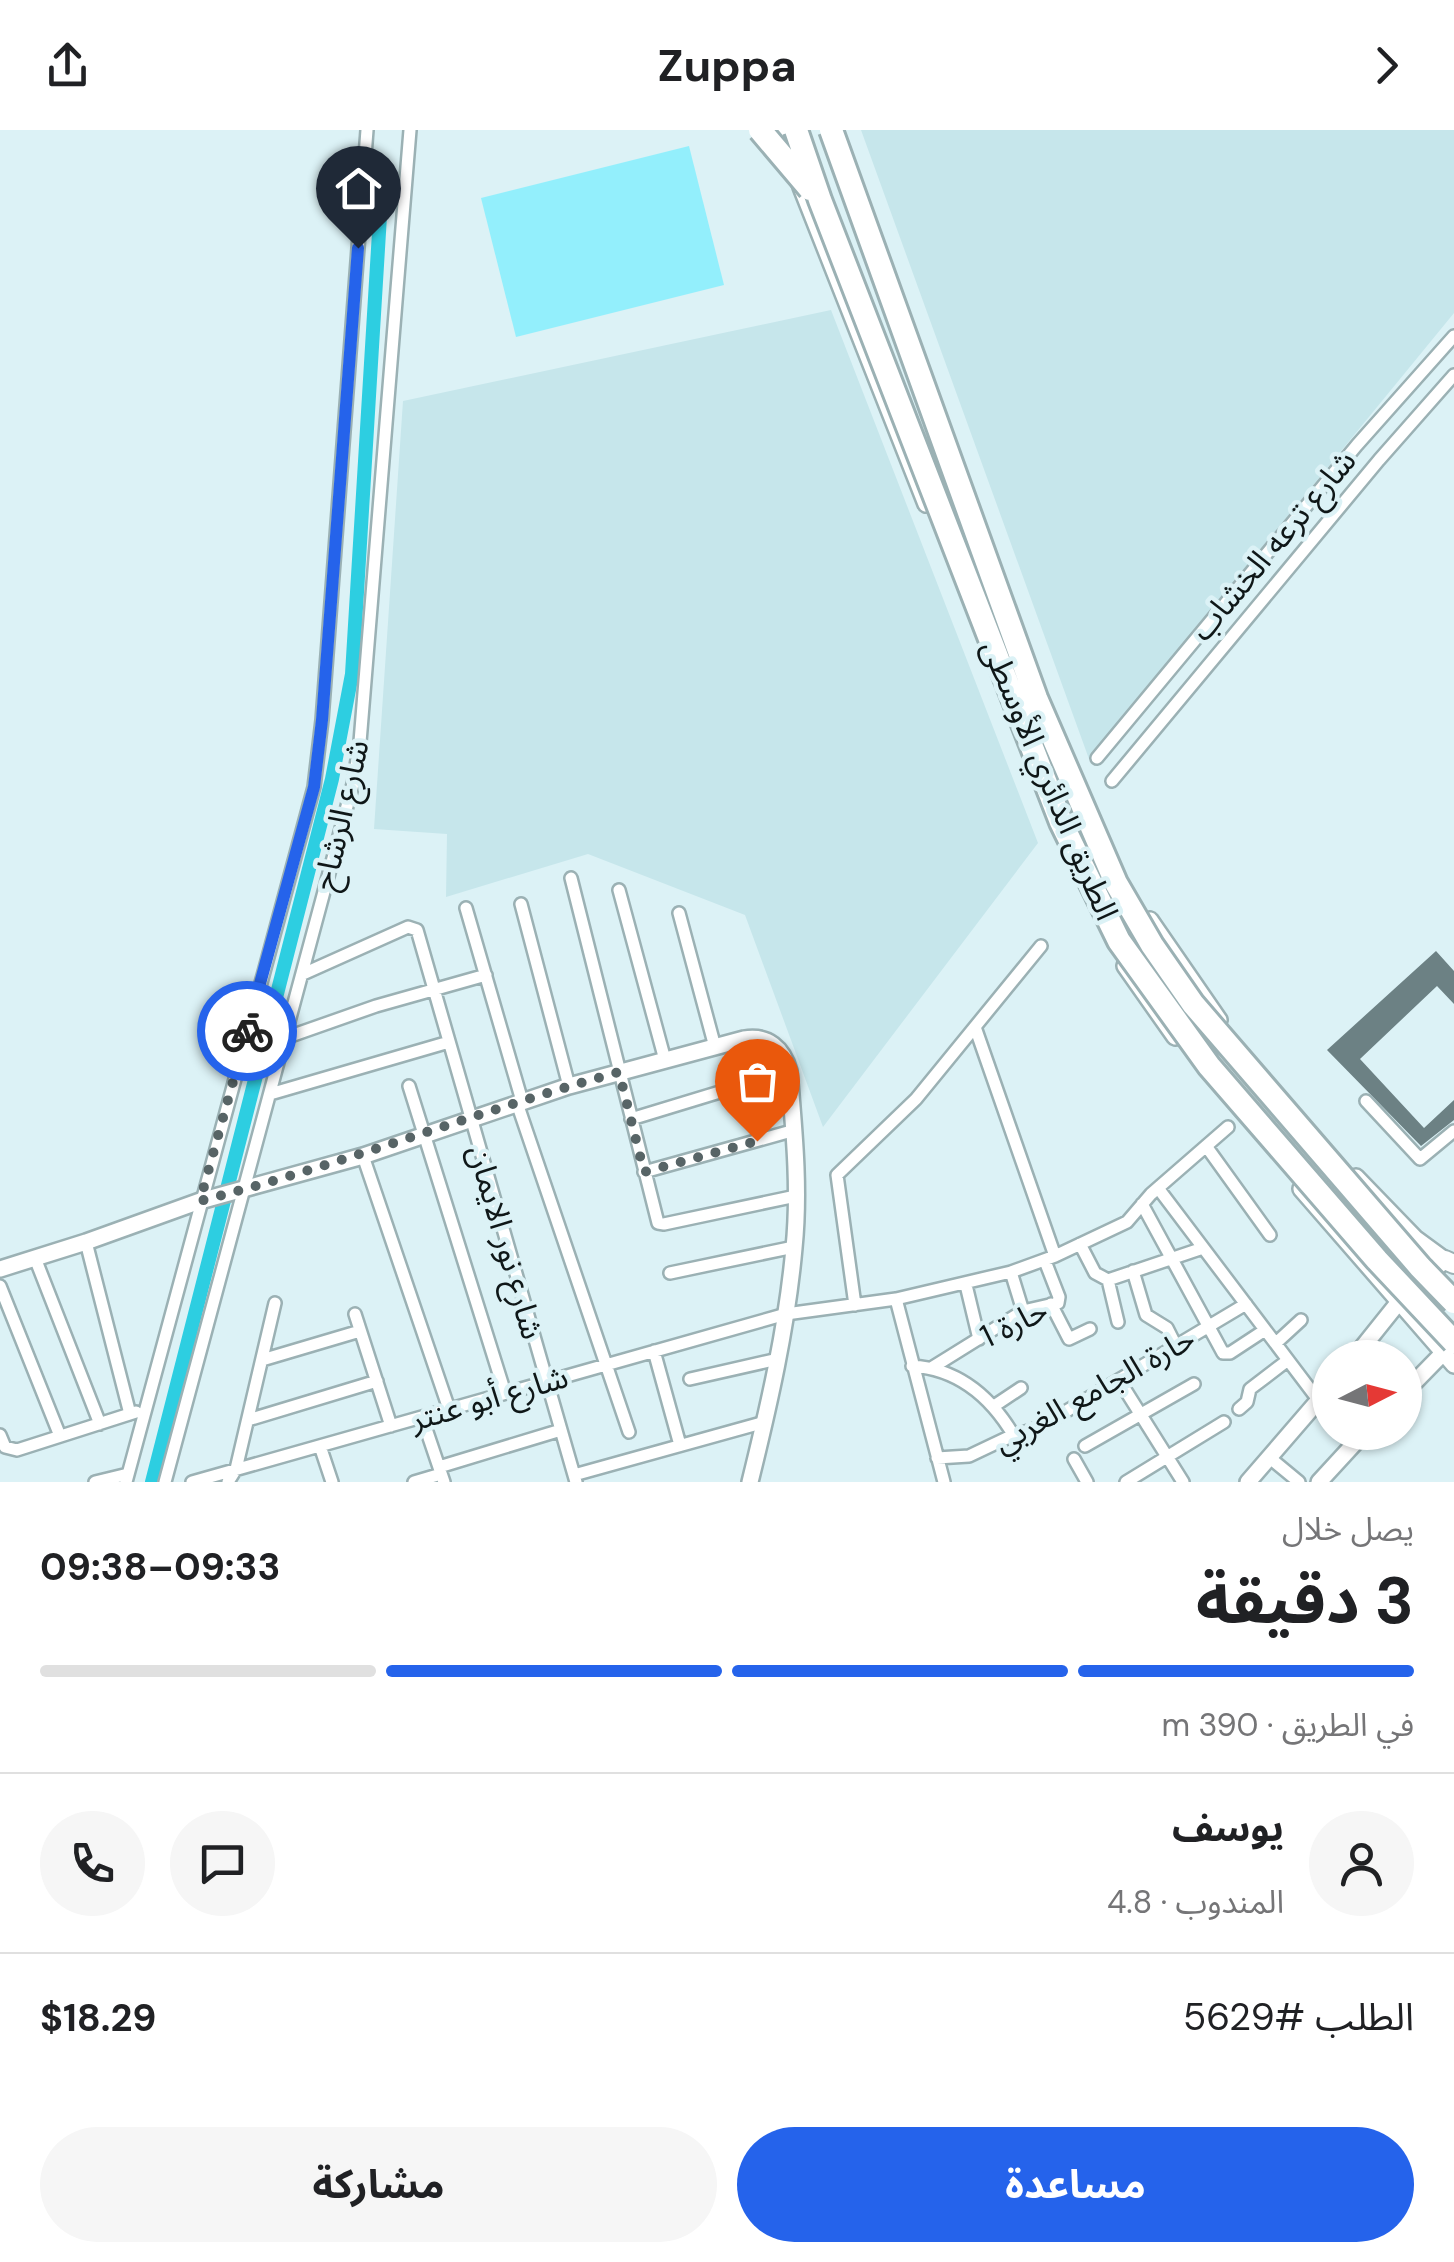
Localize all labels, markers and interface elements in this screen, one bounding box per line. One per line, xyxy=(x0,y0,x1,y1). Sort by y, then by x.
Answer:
text: Zuppa xyxy=(658,36,797,95)
icon: share xyxy=(40,38,95,93)
icon: forward xyxy=(1359,38,1414,93)
pin xyxy=(316,146,401,249)
icon: home xyxy=(331,161,386,216)
street label: شارع ترعه الخشاب xyxy=(1181,441,1368,651)
street label: الطريق الدائري الأوسطى xyxy=(969,633,1128,928)
street label: شارع الرشاح xyxy=(303,736,382,895)
courier xyxy=(197,981,297,1081)
icon: bike xyxy=(220,1004,275,1059)
pin xyxy=(715,1039,800,1142)
icon: bag xyxy=(730,1054,785,1109)
street label: شارع نور الايمان xyxy=(455,1140,554,1345)
street label: حارة 1 xyxy=(973,1289,1055,1357)
street label: حارة الجامع الغربي xyxy=(986,1317,1204,1466)
north arrow xyxy=(1312,1340,1422,1450)
map controls xyxy=(1312,1340,1422,1450)
street label: شارع أبو عنتر xyxy=(404,1355,574,1444)
text: يصل خلال xyxy=(1282,1508,1414,1550)
text: 09:33–09:38 xyxy=(40,1542,280,1592)
text: 3 دقيقة xyxy=(1196,1559,1414,1643)
text: في الطريق · 390 m xyxy=(1161,1704,1414,1746)
text: يوسف xyxy=(1172,1803,1284,1853)
button: phone xyxy=(40,1811,145,1916)
button: chat xyxy=(170,1811,275,1916)
button: person xyxy=(1309,1811,1414,1916)
text: المندوب · 4.8 xyxy=(1107,1881,1284,1923)
text: الطلب #5629 xyxy=(1183,1992,1414,2042)
text: $18.29 xyxy=(40,1993,156,2043)
button: مشاركة xyxy=(40,2127,717,2242)
button: مساعدة xyxy=(737,2127,1414,2242)

